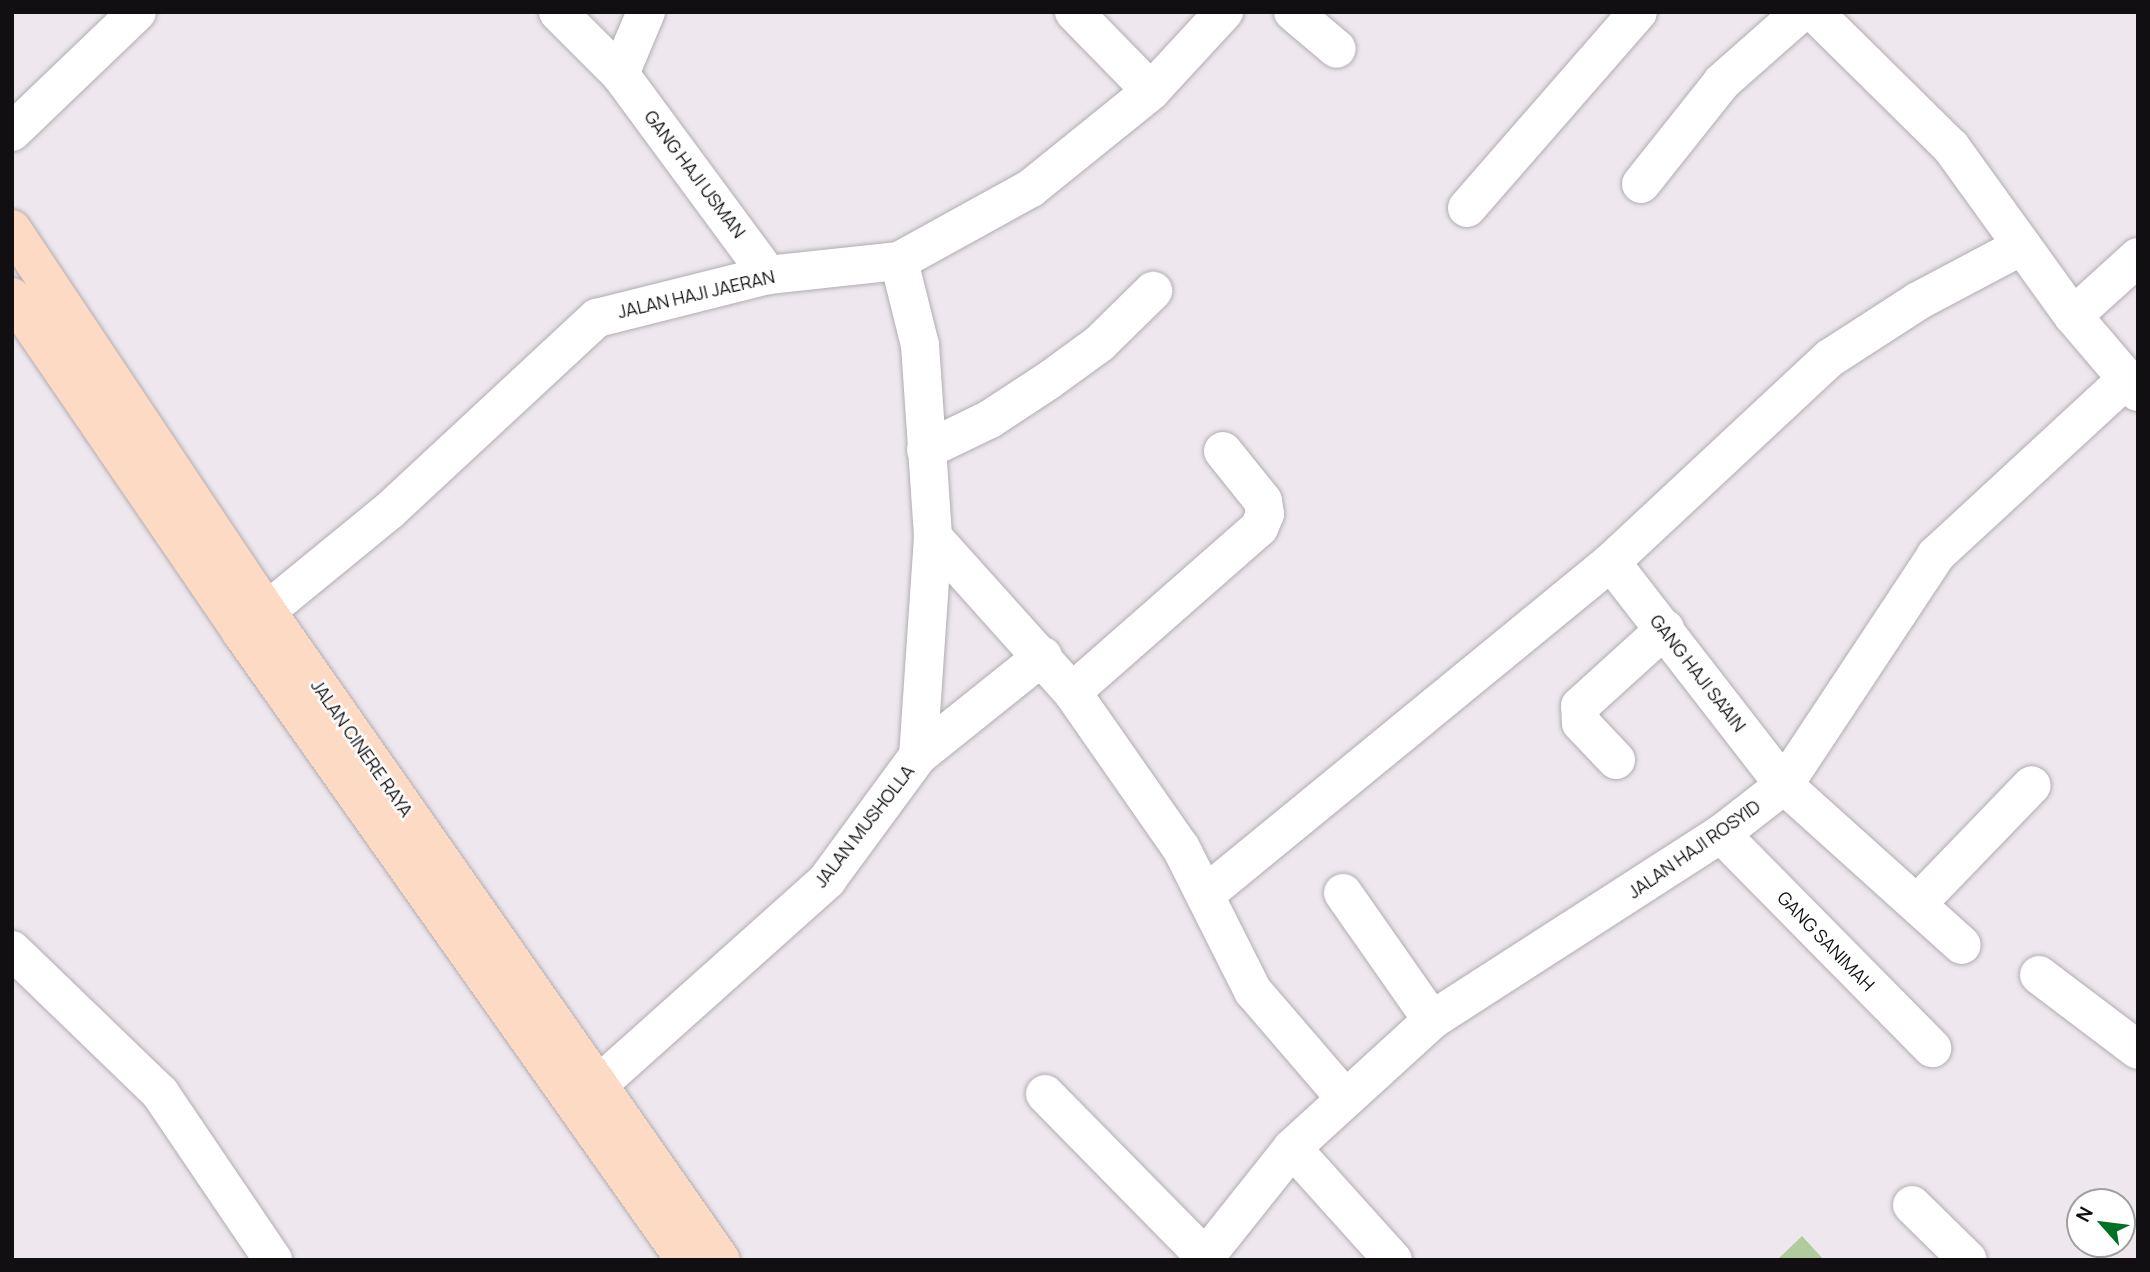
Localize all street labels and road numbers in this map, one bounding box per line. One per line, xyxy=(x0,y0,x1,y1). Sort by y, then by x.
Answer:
street label: GANG HAJI USMAN xyxy=(640,106,750,242)
street label: JALAN HAJI JAERAN xyxy=(615,265,777,323)
street label: GANG HAJI SA'AIN xyxy=(1646,610,1750,736)
street label: JALAN CINERE RAYA xyxy=(307,675,417,821)
street label: JALAN MUSHOLLA xyxy=(810,761,918,891)
street label: JALAN HAJI ROSYID xyxy=(1624,795,1764,903)
street label: GANG SANIMAH xyxy=(1773,887,1879,995)

